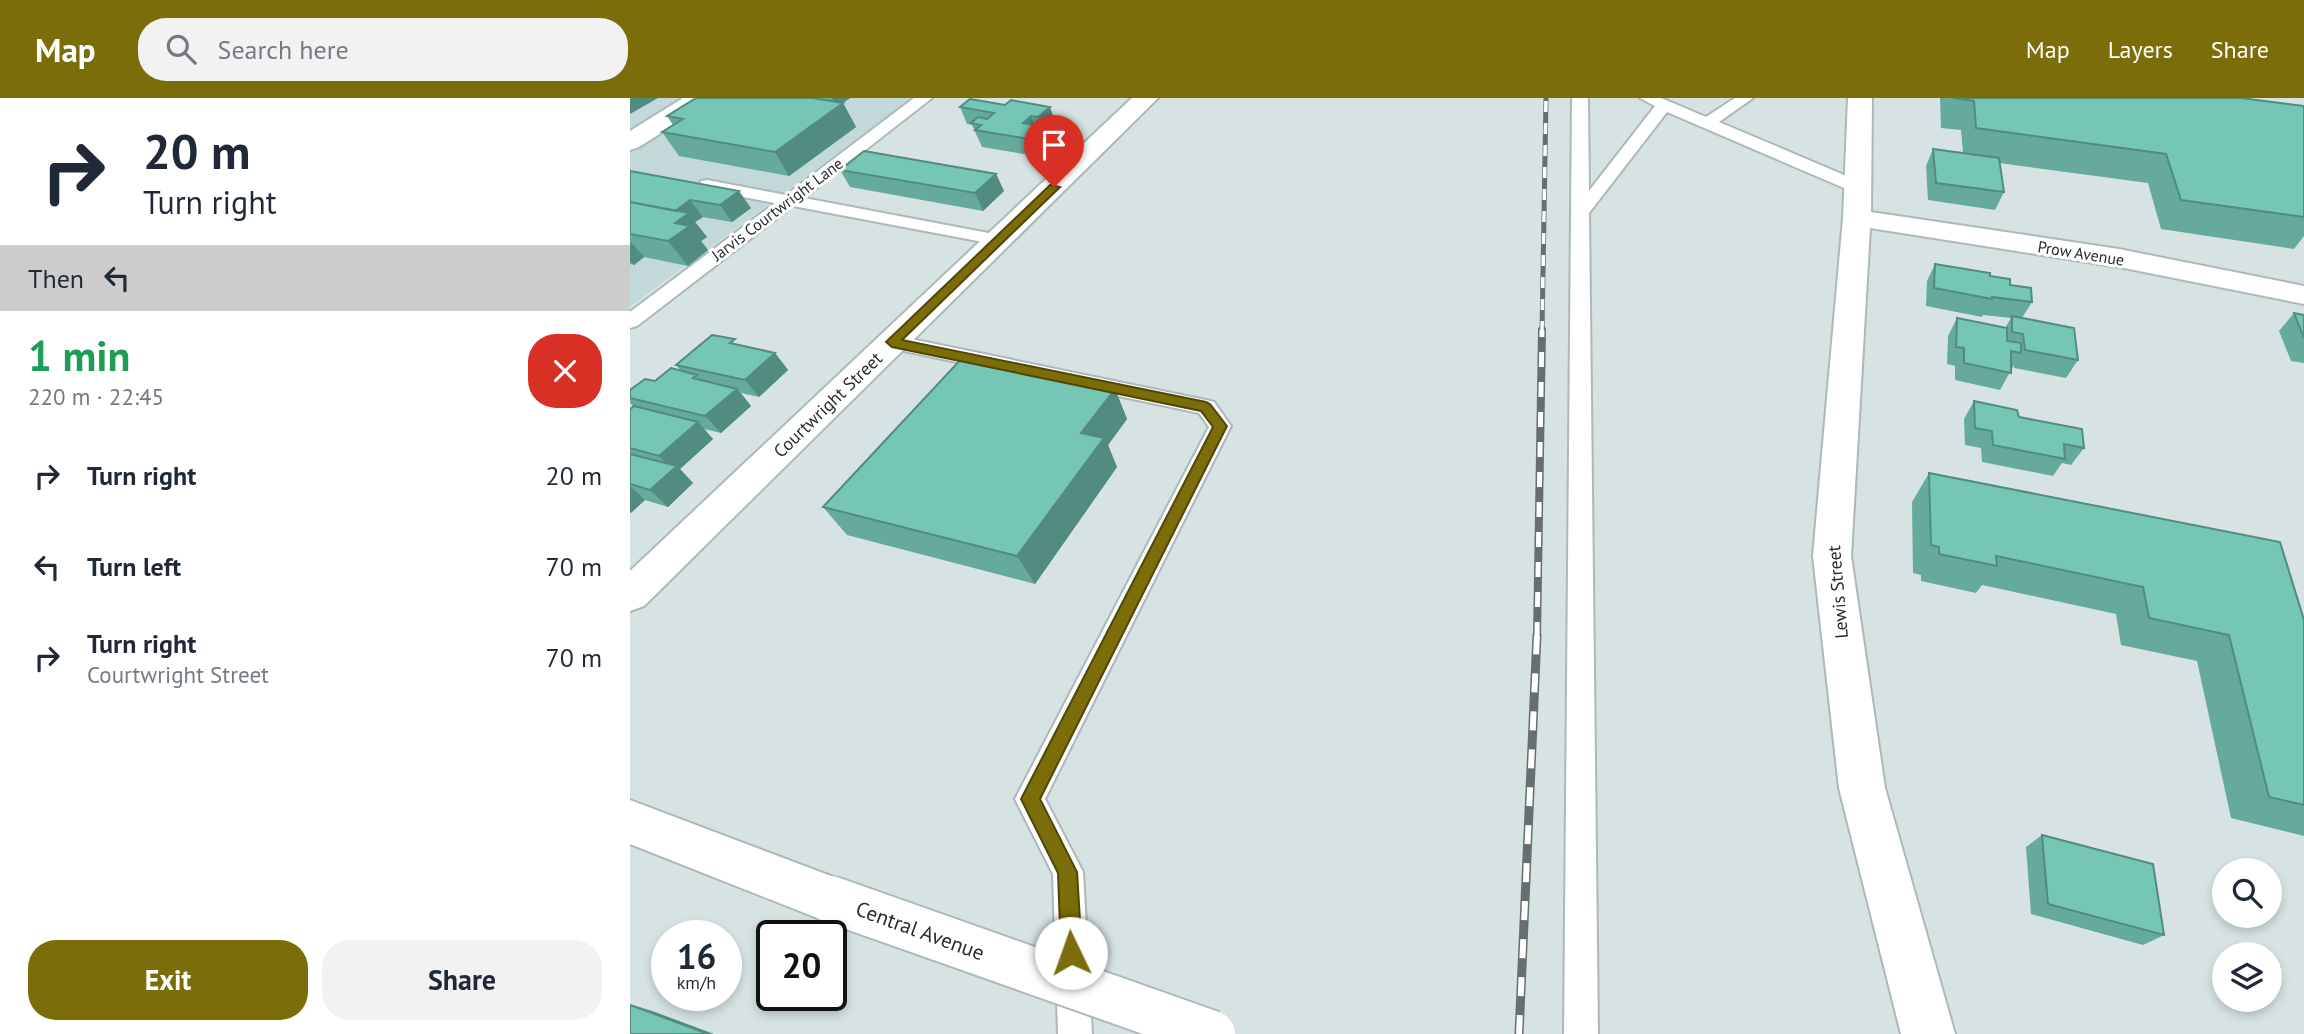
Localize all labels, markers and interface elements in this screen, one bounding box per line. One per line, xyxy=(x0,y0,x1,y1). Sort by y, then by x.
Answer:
search box xyxy=(138,18,628,81)
text: Map xyxy=(35,28,96,71)
icon: search xyxy=(162,30,200,68)
text: Search here xyxy=(218,33,349,66)
text: Map xyxy=(2026,34,2070,65)
text: Layers xyxy=(2108,34,2173,65)
text: Share xyxy=(2211,34,2269,65)
pin xyxy=(1024,115,1084,187)
text: 20 m xyxy=(143,119,250,183)
icon: right xyxy=(28,126,119,217)
icon: arrive xyxy=(1035,126,1073,164)
street label: Jarvis Courtwright Lane xyxy=(707,153,847,266)
text: Turn right xyxy=(143,181,277,223)
street label: Prow Avenue xyxy=(2036,236,2126,270)
icon: left xyxy=(98,259,136,297)
text: Then xyxy=(28,262,84,295)
text: 1 min xyxy=(28,328,130,383)
button: close xyxy=(528,334,602,408)
street label: Courtwright Street xyxy=(768,347,887,462)
text: 220 m · 22:45 xyxy=(28,382,164,411)
icon: right xyxy=(28,457,66,495)
text: Turn right xyxy=(87,459,196,492)
text: 20 m xyxy=(546,459,602,492)
street label: Lewis Street xyxy=(1822,544,1853,640)
icon: left xyxy=(28,548,66,586)
text: Turn left xyxy=(87,550,181,583)
text: 70 m xyxy=(546,550,602,583)
text: Turn right xyxy=(87,627,196,660)
icon: right xyxy=(28,639,66,677)
text: 70 m xyxy=(546,641,602,674)
text: Courtwright Street xyxy=(87,660,269,689)
map controls xyxy=(2212,858,2282,1012)
button: search xyxy=(2212,858,2282,928)
street label: Central Avenue xyxy=(852,895,988,966)
position arrow xyxy=(1034,916,1108,990)
speed limit sign: 20 xyxy=(756,920,847,1011)
text: 16 xyxy=(677,933,716,979)
button: Exit xyxy=(28,940,308,1020)
button: Share xyxy=(322,940,602,1020)
button: layers xyxy=(2212,942,2282,1012)
text: km/h xyxy=(677,971,716,994)

